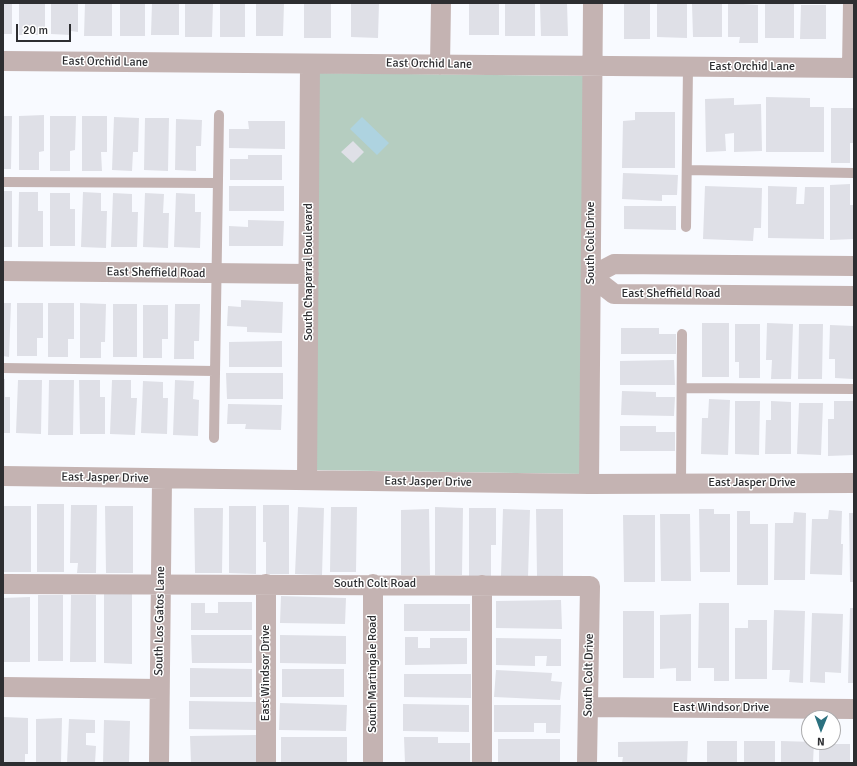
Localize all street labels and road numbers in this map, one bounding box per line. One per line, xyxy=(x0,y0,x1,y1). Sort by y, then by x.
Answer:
street label: East Orchid Lane xyxy=(62,54,148,70)
street label: East Orchid Lane xyxy=(386,56,472,72)
street label: East Orchid Lane xyxy=(709,60,795,74)
street label: South Colt Drive xyxy=(584,201,598,285)
street label: South Chaparral Boulevard xyxy=(302,203,316,341)
street label: East Sheffield Road xyxy=(106,265,206,281)
street label: East Sheffield Road xyxy=(622,287,720,301)
street label: East Jasper Drive xyxy=(61,470,149,486)
street label: East Jasper Drive xyxy=(384,474,472,490)
street label: East Jasper Drive xyxy=(708,476,796,490)
street label: South Los Gatos Lane xyxy=(152,566,168,676)
street label: South Colt Road xyxy=(334,577,416,591)
street label: South Martingale Road xyxy=(366,615,380,733)
street label: East Windsor Drive xyxy=(259,625,273,721)
street label: South Colt Drive xyxy=(581,633,597,717)
street label: East Windsor Drive xyxy=(673,701,769,715)

